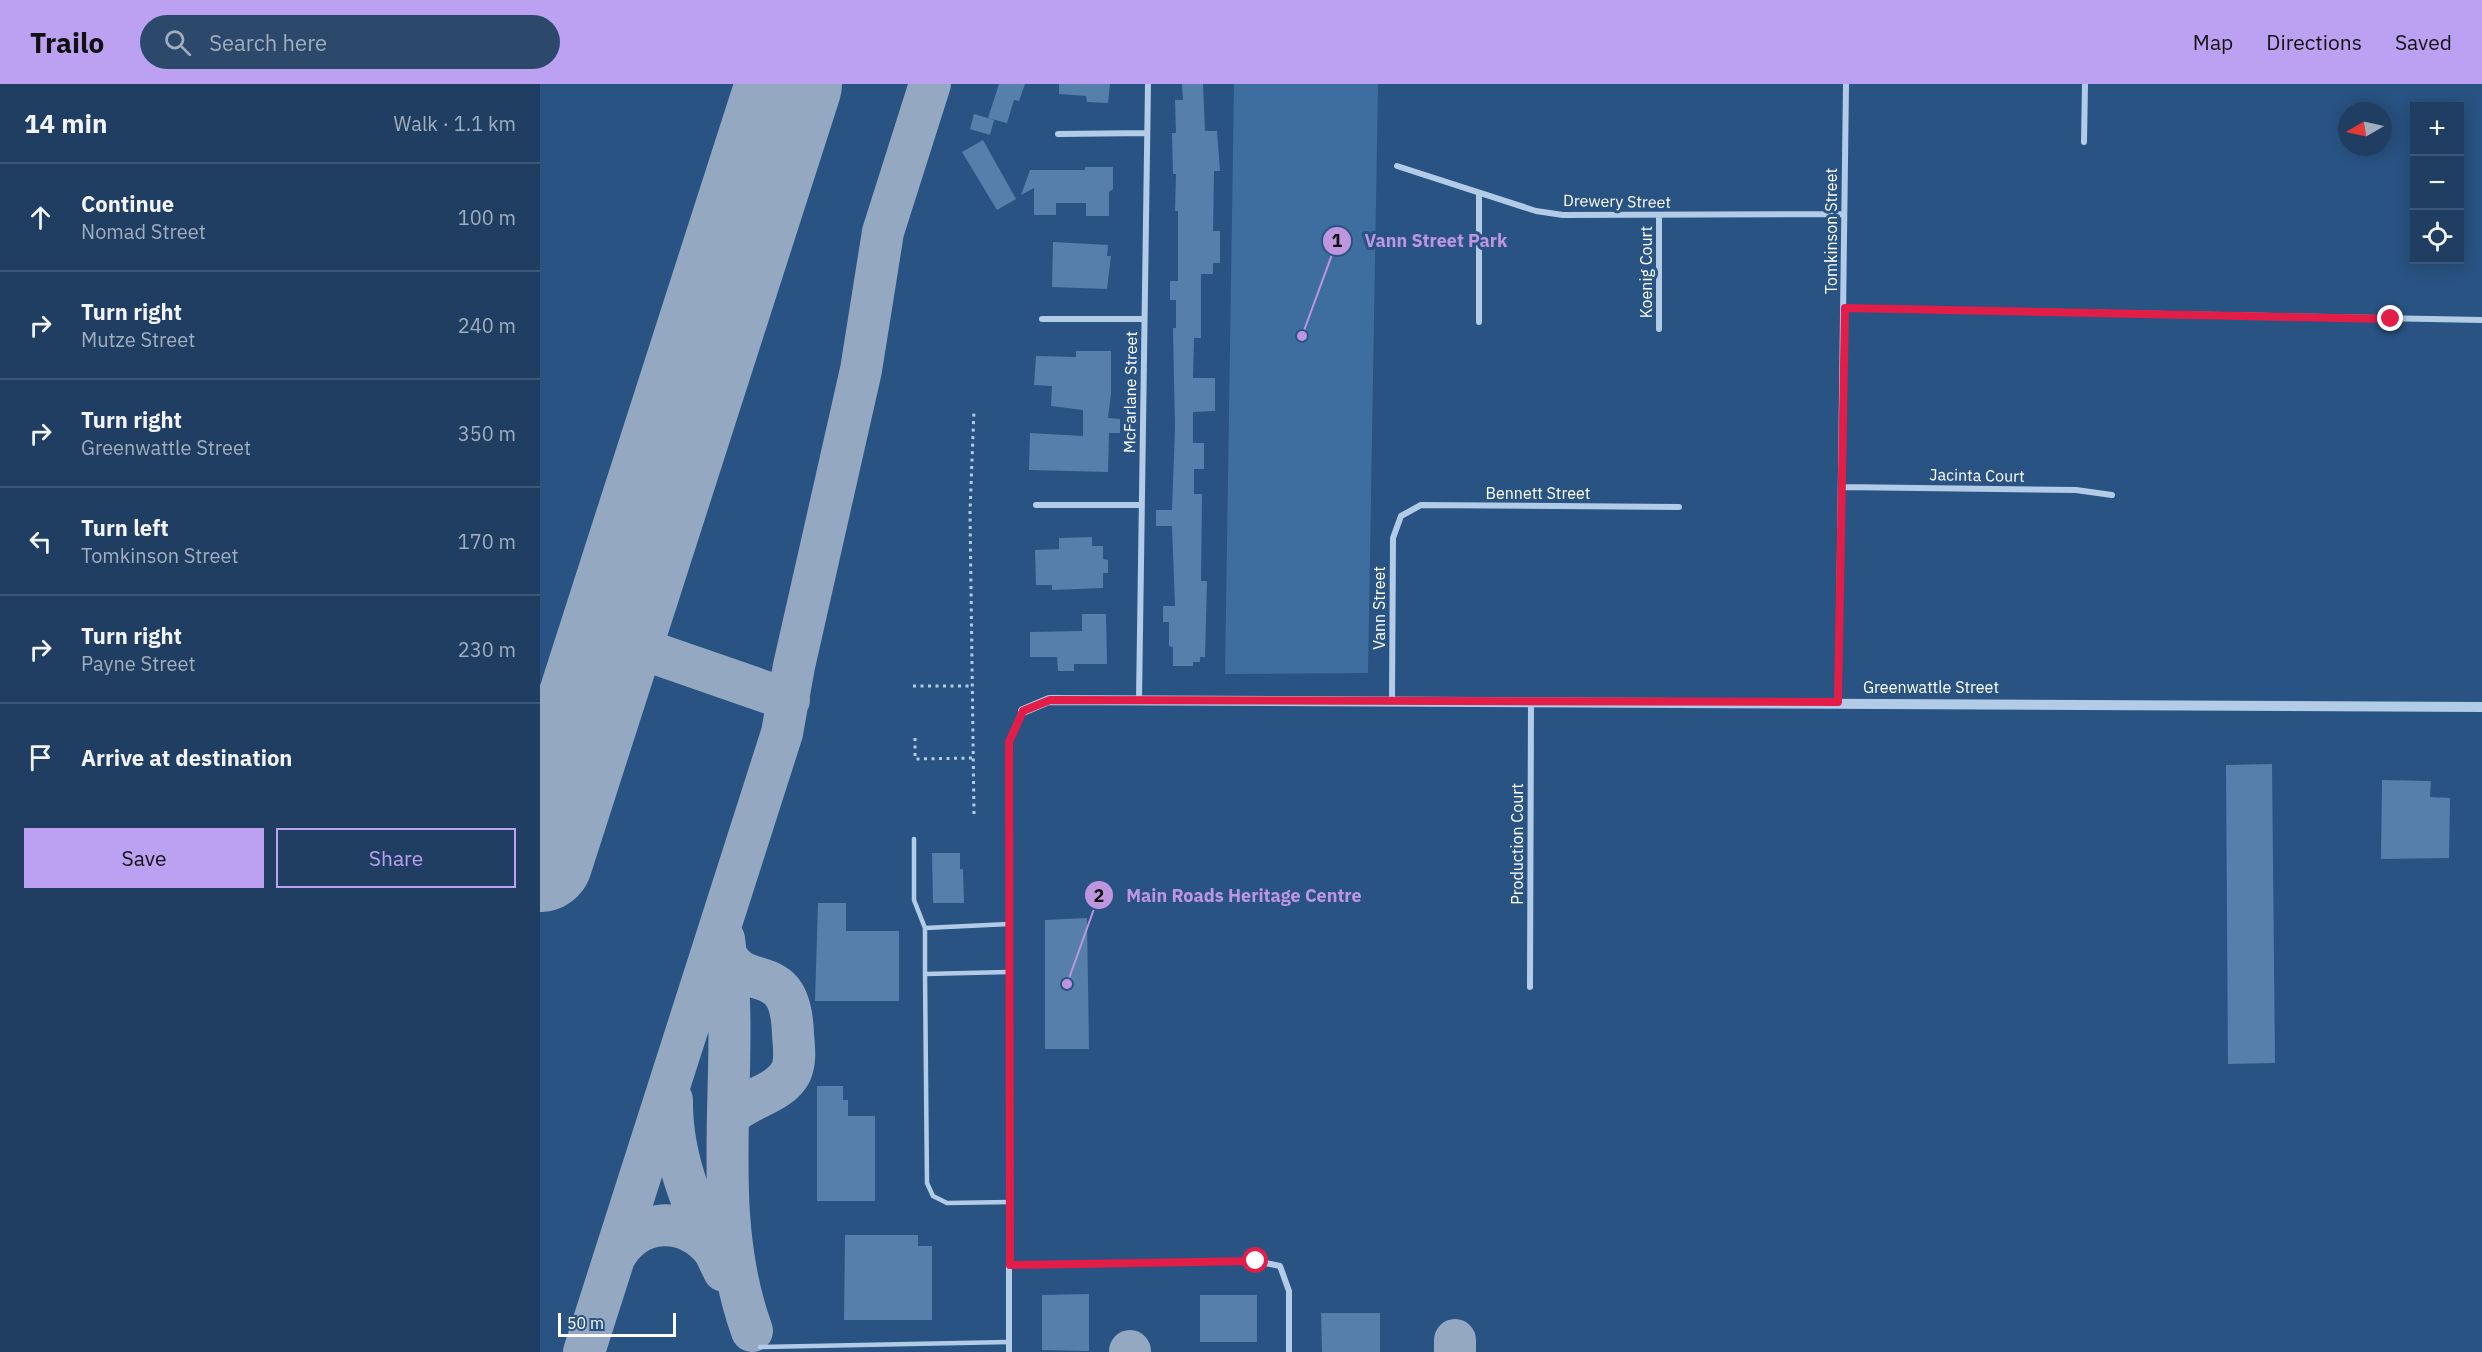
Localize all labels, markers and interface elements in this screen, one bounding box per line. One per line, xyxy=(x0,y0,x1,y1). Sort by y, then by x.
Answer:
search box xyxy=(140,15,560,69)
text: Trailo xyxy=(30,24,104,61)
icon: search xyxy=(161,26,194,59)
text: Search here xyxy=(209,28,327,57)
text: Map xyxy=(2193,28,2233,56)
text: Directions xyxy=(2266,28,2362,56)
text: Saved xyxy=(2395,28,2452,56)
north arrow xyxy=(2338,102,2392,156)
map controls xyxy=(2410,102,2464,264)
button: + xyxy=(2410,102,2464,156)
text: 14 min xyxy=(24,106,108,140)
text: Walk · 1.1 km xyxy=(394,110,516,137)
button: − xyxy=(2410,156,2464,210)
street label: Tomkinson Street xyxy=(1821,168,1841,294)
text: Continue xyxy=(81,189,174,218)
street label: Drewery Street xyxy=(1563,190,1671,212)
icon: ahead xyxy=(24,201,57,234)
text: 100 m xyxy=(458,204,516,231)
button: locate xyxy=(2410,210,2464,264)
text: Nomad Street xyxy=(81,218,206,245)
callout: Vann Street Park xyxy=(1322,223,1519,259)
street label: Koenig Court xyxy=(1636,226,1656,318)
text: 1 xyxy=(1332,229,1343,252)
text: Vann Street Park xyxy=(1365,229,1508,252)
text: Turn right xyxy=(81,297,182,326)
route end xyxy=(2377,305,2403,331)
icon: right xyxy=(24,309,57,342)
text: 240 m xyxy=(458,312,516,339)
text: Mutze Street xyxy=(81,326,195,353)
street label: McFarlane Street xyxy=(1119,331,1141,453)
text: Turn right xyxy=(81,405,182,434)
icon: right xyxy=(24,417,57,450)
text: 350 m xyxy=(458,420,516,447)
text: Greenwattle Street xyxy=(81,434,251,461)
street label: Jacinta Court xyxy=(1929,464,2025,486)
street label: Bennett Street xyxy=(1486,483,1590,503)
text: Turn left xyxy=(81,513,169,542)
icon: left xyxy=(24,525,57,558)
text: 170 m xyxy=(458,528,516,555)
text: Tomkinson Street xyxy=(81,542,239,569)
street label: Vann Street xyxy=(1369,566,1389,650)
text: Turn right xyxy=(81,621,182,650)
icon: right xyxy=(24,633,57,666)
text: 230 m xyxy=(458,636,516,663)
text: Payne Street xyxy=(81,650,195,677)
street label: Greenwattle Street xyxy=(1863,677,1999,697)
icon: arrive xyxy=(24,741,57,774)
text: Arrive at destination xyxy=(81,743,292,772)
street label: Production Court xyxy=(1507,783,1527,905)
button: Save xyxy=(24,828,264,888)
button: Share xyxy=(276,828,516,888)
callout: Main Roads Heritage Centre xyxy=(1084,877,1373,913)
text: 2 xyxy=(1094,884,1104,907)
text: Main Roads Heritage Centre xyxy=(1126,884,1362,907)
route start xyxy=(1242,1247,1268,1273)
scale bar xyxy=(558,1310,676,1338)
text: 50 m xyxy=(567,1313,604,1333)

